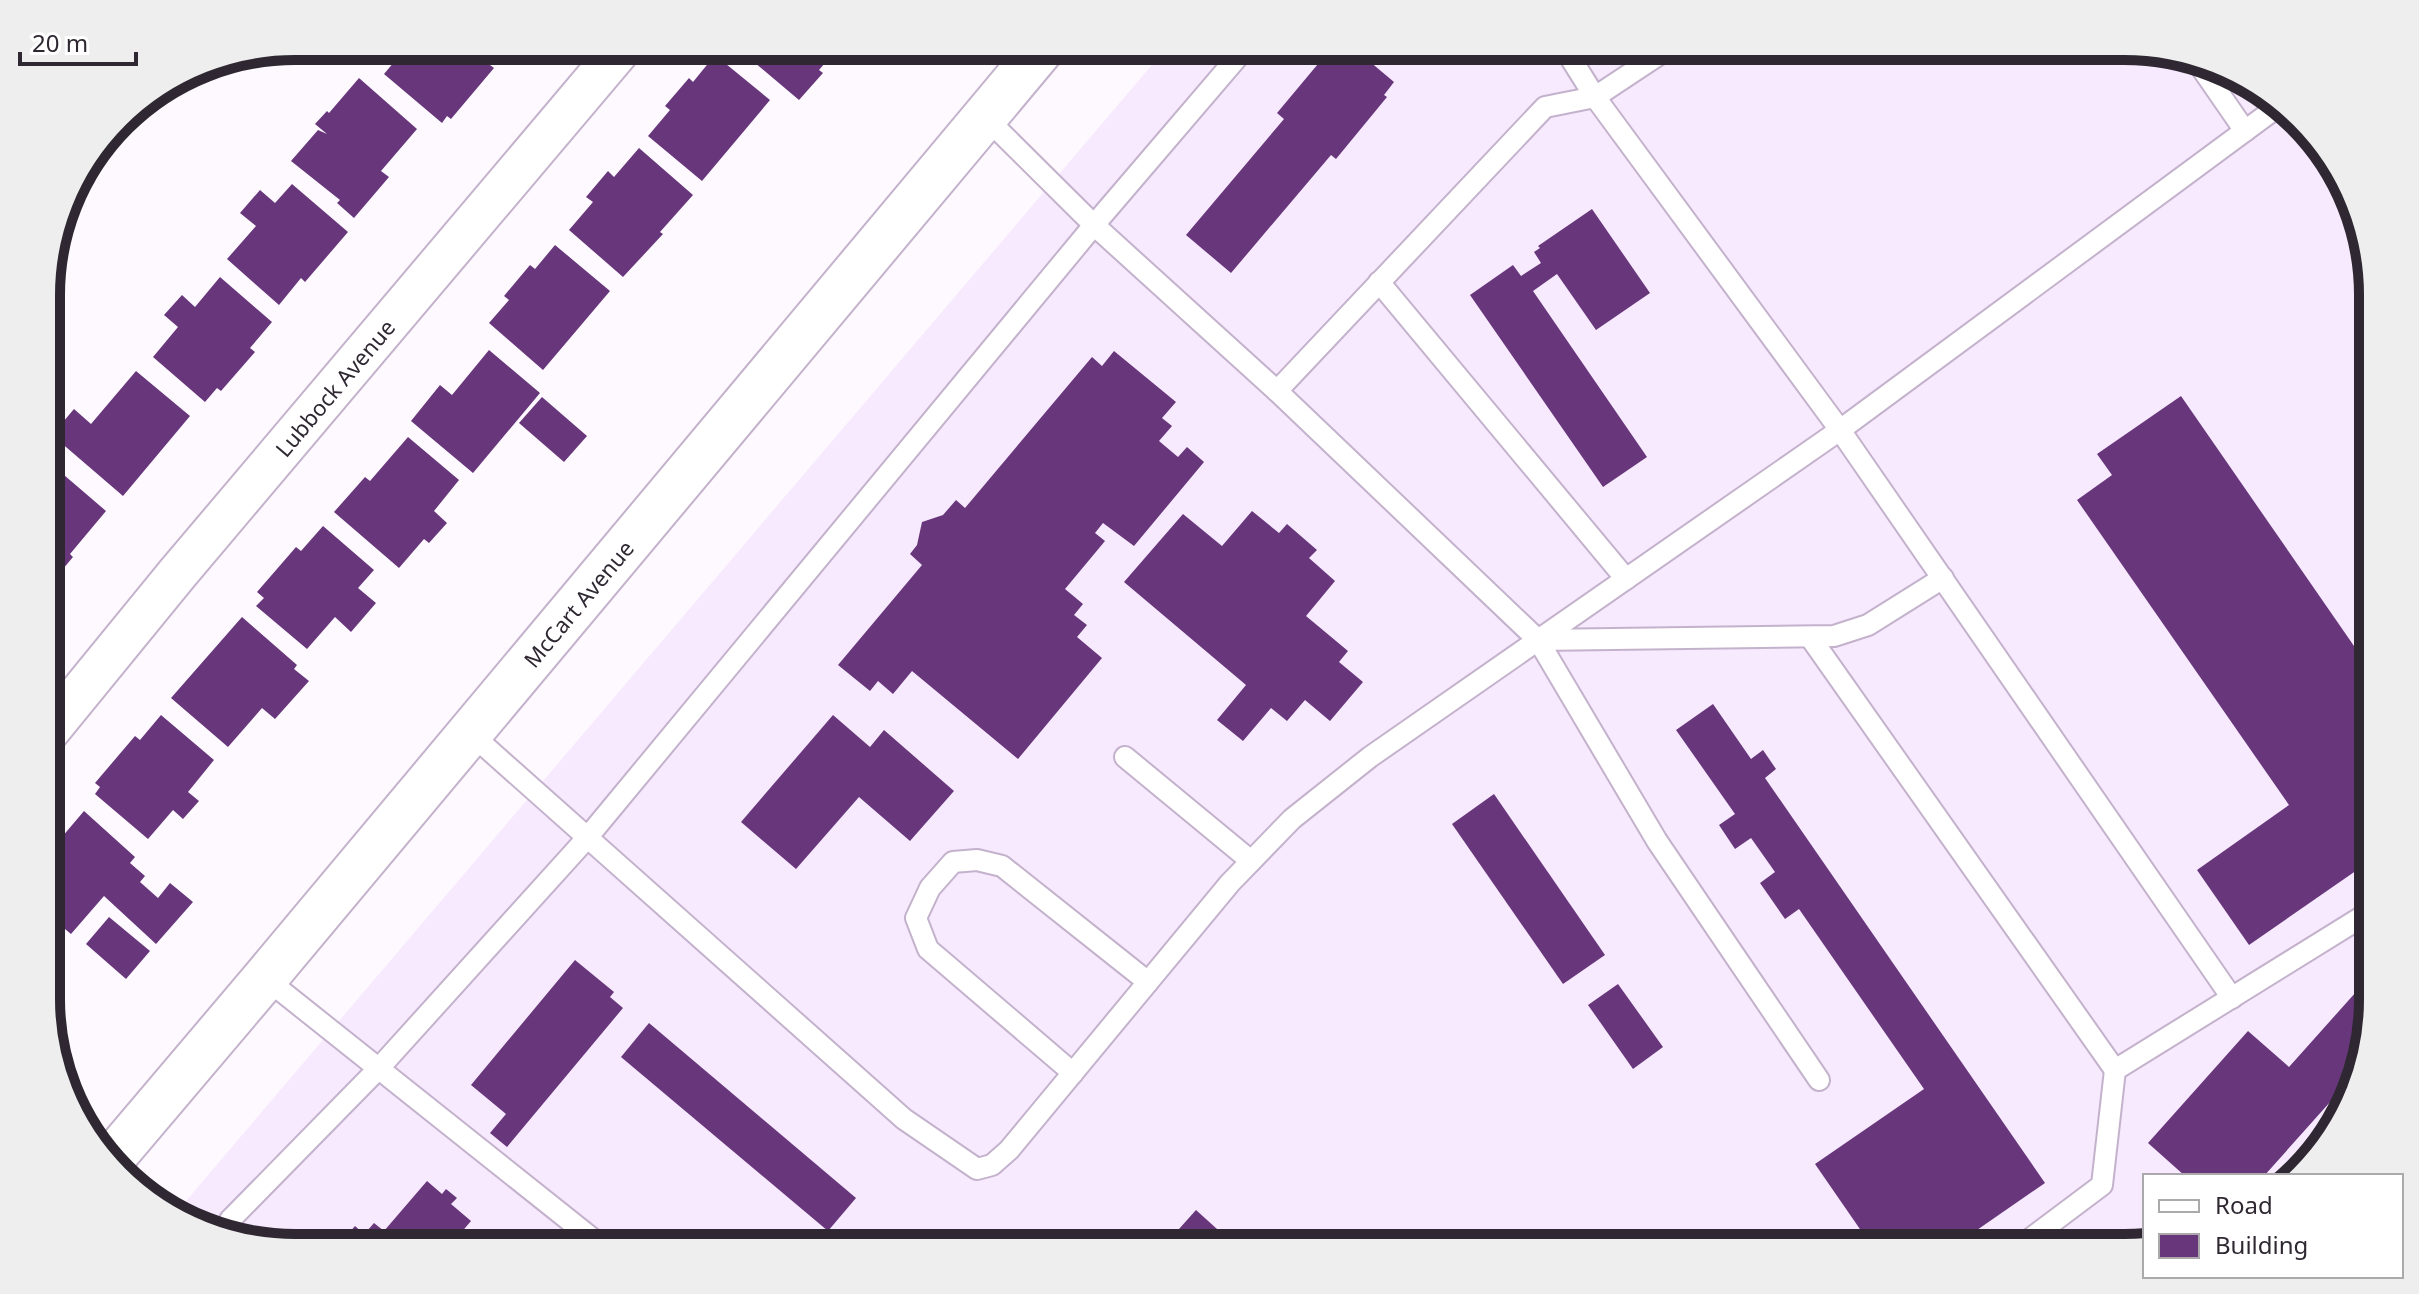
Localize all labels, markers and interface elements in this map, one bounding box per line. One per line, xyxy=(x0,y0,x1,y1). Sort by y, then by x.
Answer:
scale bar xyxy=(20,16,136,66)
text: 20 m xyxy=(32,26,88,59)
street label: Lubbock Avenue xyxy=(268,313,401,463)
street label: McCart Avenue xyxy=(516,534,640,673)
legend xyxy=(2143,1174,2403,1278)
text: Road xyxy=(2215,1188,2273,1221)
text: Building xyxy=(2215,1228,2308,1261)

